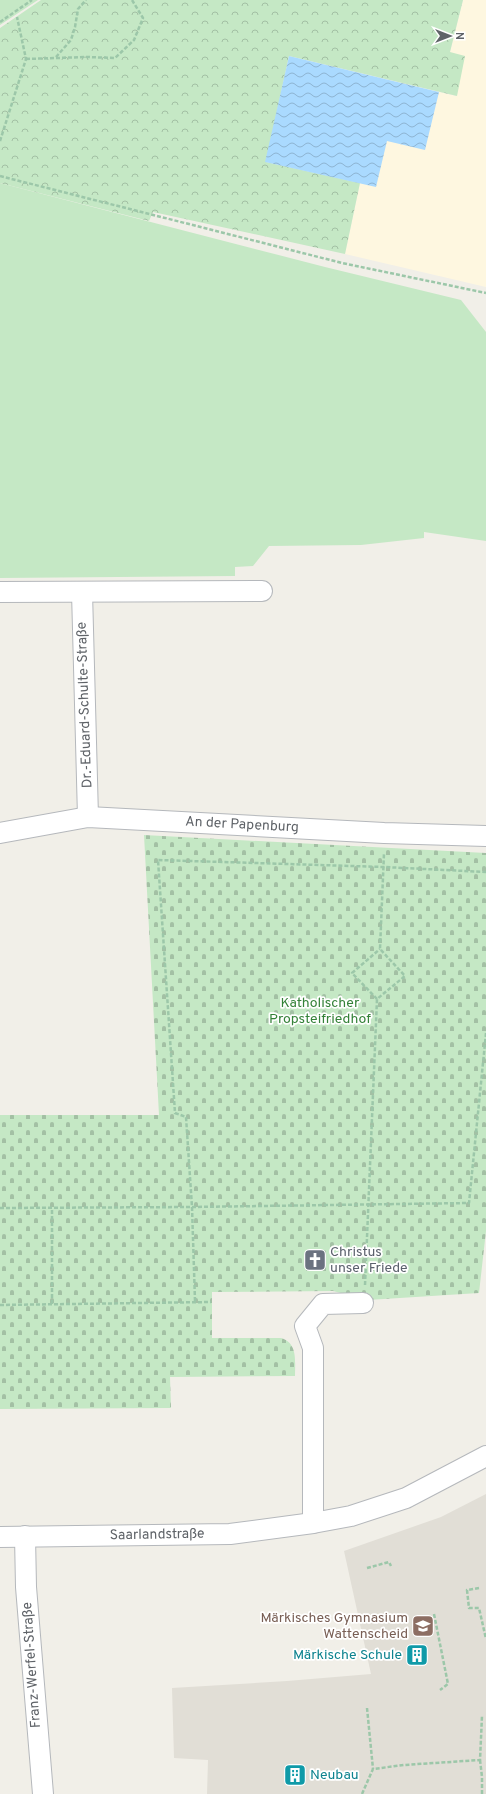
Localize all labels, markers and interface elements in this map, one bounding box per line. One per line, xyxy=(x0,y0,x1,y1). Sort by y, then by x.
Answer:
north arrow xyxy=(430,16,470,56)
text: N xyxy=(452,32,466,40)
street label: Dr.-Eduard-Schulte-Straße xyxy=(74,622,96,788)
street label: An der Papenburg xyxy=(185,814,299,836)
park label: Katholischer Propsteifriedhof xyxy=(269,995,371,1028)
place label: Christus unser Friede xyxy=(330,1244,408,1277)
church icon: Christus unser Friede xyxy=(302,1247,328,1273)
street label: Saarlandstraße xyxy=(109,1526,205,1544)
street label: Franz-Werfel-Straße xyxy=(19,1601,45,1729)
place label: Märkisches Gymnasium Wattenscheid xyxy=(260,1610,408,1643)
school or university icon: Märkisches Gymnasium Wattenscheid xyxy=(410,1613,436,1639)
building icon: Märkische Schule xyxy=(404,1642,430,1668)
place label: Märkische Schule xyxy=(293,1647,402,1664)
building icon: Neubau xyxy=(282,1762,308,1788)
place label: Neubau xyxy=(310,1767,359,1784)

